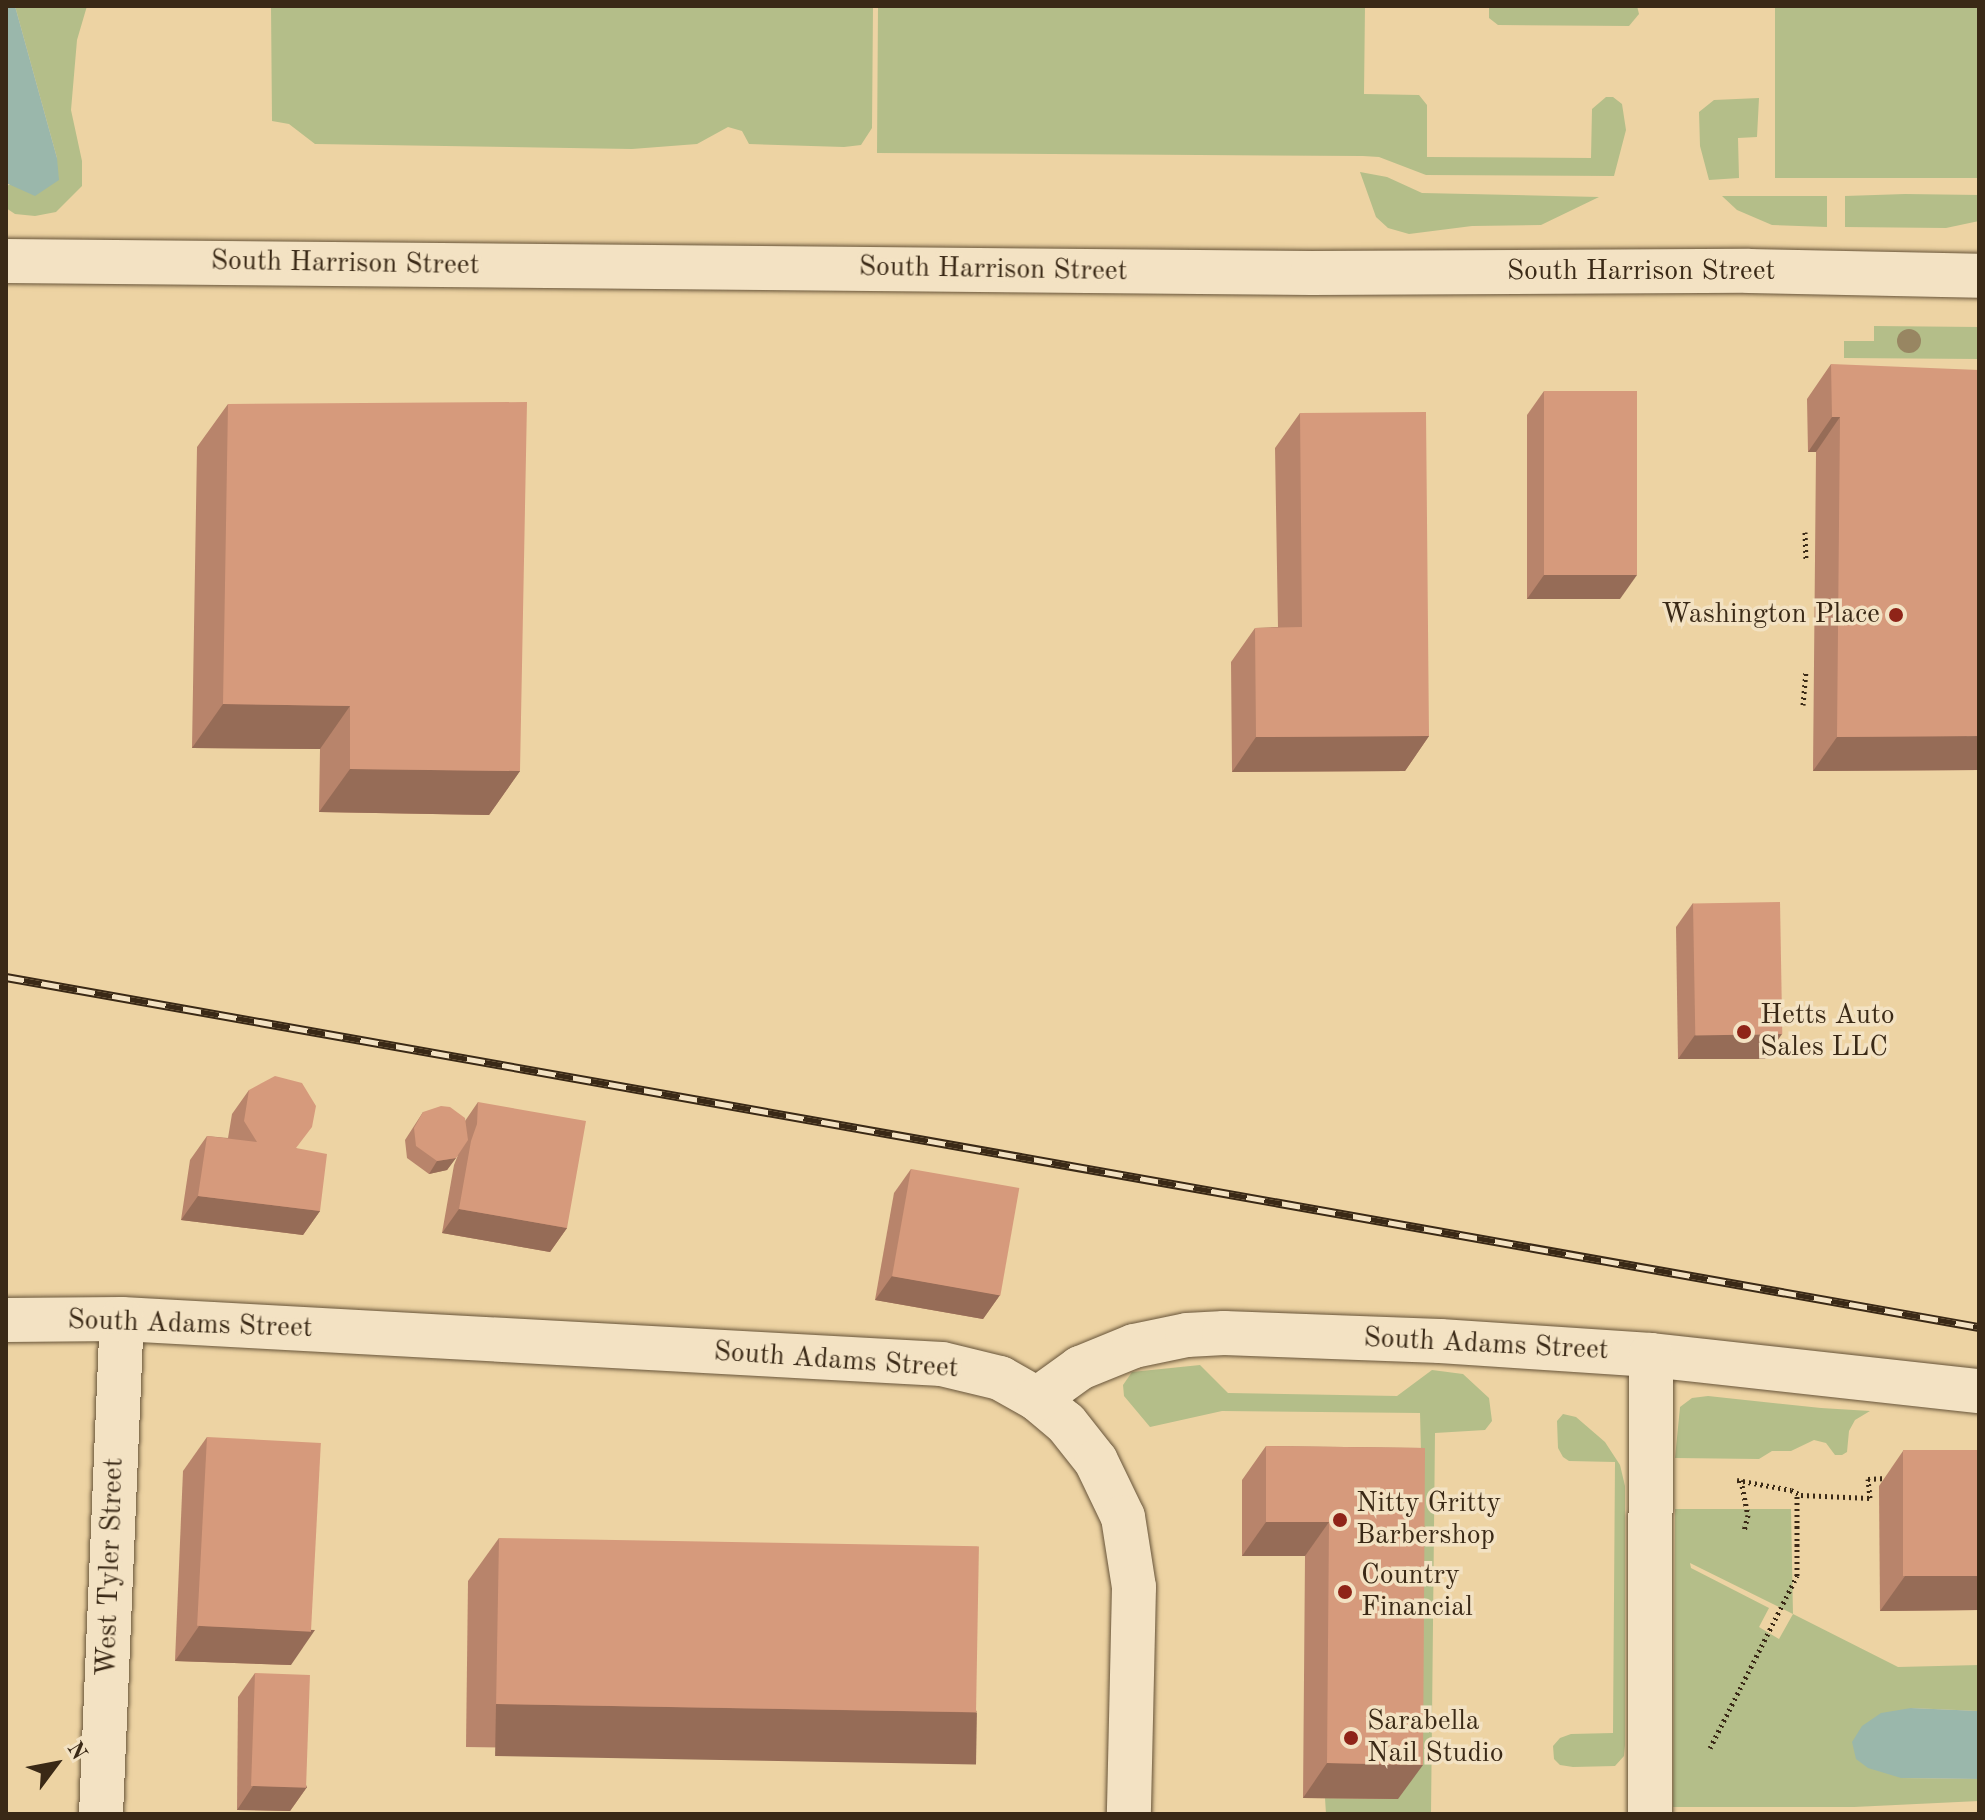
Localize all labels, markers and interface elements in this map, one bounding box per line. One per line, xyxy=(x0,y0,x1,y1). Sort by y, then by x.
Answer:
street label: South Harrison Street xyxy=(210,245,480,283)
street label: South Harrison Street xyxy=(858,251,1128,289)
street label: South Harrison Street xyxy=(1507,255,1775,289)
place label: Washington Place xyxy=(1661,598,1880,632)
marker: Washington Place xyxy=(1887,606,1905,624)
place label: Hetts Auto Sales LLC xyxy=(1760,999,1895,1065)
marker: Hetts Auto Sales LLC xyxy=(1735,1023,1753,1041)
street label: South Adams Street xyxy=(67,1304,313,1346)
street label: South Adams Street xyxy=(1363,1322,1609,1368)
street label: South Adams Street xyxy=(712,1336,960,1386)
street label: West Tyler Street xyxy=(90,1457,132,1677)
place label: Nitty Gritty Barbershop xyxy=(1356,1487,1501,1553)
marker: Nitty Gritty Barbershop xyxy=(1331,1511,1349,1529)
place label: Country Financial xyxy=(1361,1559,1473,1625)
marker: Country Financial xyxy=(1336,1583,1354,1601)
place label: Sarabella Nail Studio xyxy=(1367,1705,1504,1771)
north arrow xyxy=(16,1724,96,1804)
marker: Sarabella Nail Studio xyxy=(1342,1729,1360,1747)
text: N xyxy=(63,1738,90,1764)

